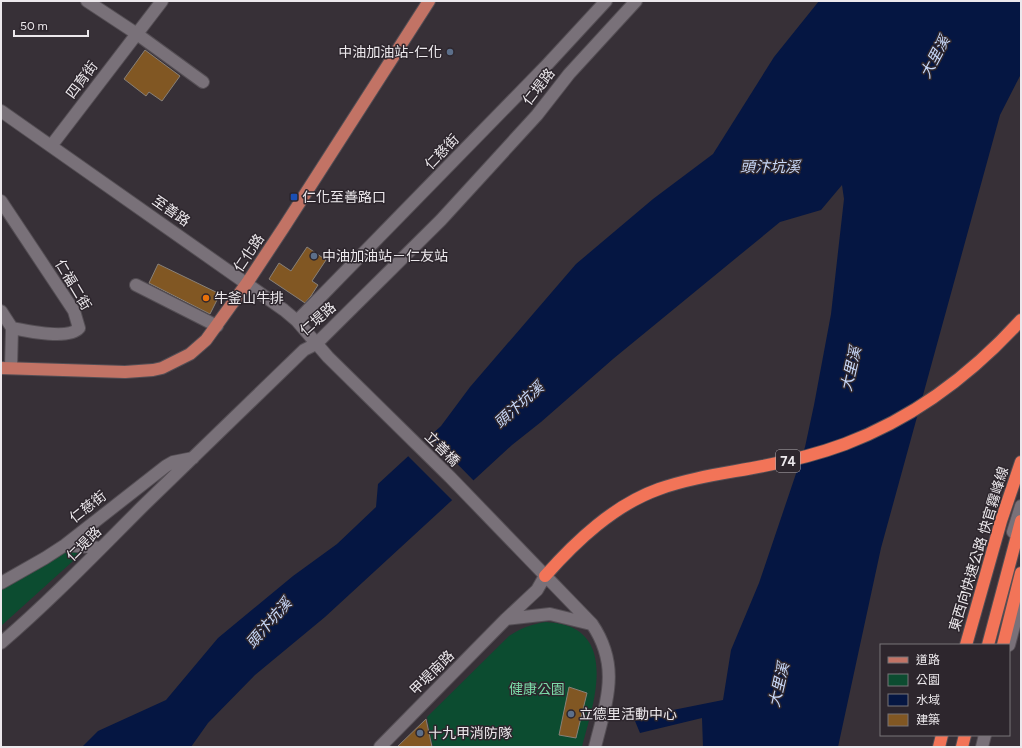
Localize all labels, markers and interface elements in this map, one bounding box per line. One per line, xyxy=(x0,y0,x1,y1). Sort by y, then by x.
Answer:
scale bar xyxy=(14,12,88,38)
text: 50 m xyxy=(20,19,48,33)
water label: 大里溪 xyxy=(916,31,954,81)
place label: 中油加油站-仁化 xyxy=(338,44,442,61)
marker: 中油加油站-仁化 xyxy=(445,47,455,57)
street label: 四育街 xyxy=(63,58,101,102)
street label: 仁堤路 xyxy=(519,65,559,109)
street label: 仁慈街 xyxy=(421,131,463,173)
water label: 頭汴坑溪 xyxy=(740,158,802,176)
place label: 仁化至善路口 xyxy=(302,189,386,206)
street label: 至善路 xyxy=(149,192,193,230)
marker: 仁化至善路口 xyxy=(289,192,299,202)
street label: 仁化路 xyxy=(230,231,268,275)
place label: 中油加油站－仁友站 xyxy=(322,248,448,265)
marker: 中油加油站－仁友站 xyxy=(309,251,319,261)
street label: 仁福二街 xyxy=(51,257,95,313)
place label: 牛釜山牛排 xyxy=(214,290,284,307)
marker: 牛釜山牛排 xyxy=(201,293,211,303)
street label: 仁堤路 xyxy=(297,299,339,339)
water label: 大里溪 xyxy=(837,343,865,393)
water label: 頭汴坑溪 xyxy=(491,377,549,432)
street label: 立善橋 xyxy=(421,428,463,470)
road number: 74 xyxy=(776,450,800,472)
street label: 東西向快速公路 快官霧峰線 xyxy=(946,465,1012,633)
street label: 仁慈街 xyxy=(66,487,110,527)
street label: 仁堤路 xyxy=(63,523,105,565)
water label: 頭汴坑溪 xyxy=(243,593,297,652)
legend xyxy=(880,644,1010,736)
street label: 甲堤南路 xyxy=(406,647,458,699)
text: 道路 xyxy=(916,653,940,667)
water label: 大里溪 xyxy=(765,659,793,709)
text: 公園 xyxy=(916,673,940,687)
park label: 健康公園 xyxy=(509,681,565,698)
text: 水域 xyxy=(916,693,940,707)
place label: 立德里活動中心 xyxy=(579,706,677,723)
marker: 立德里活動中心 xyxy=(566,709,576,719)
text: 建築 xyxy=(916,713,940,727)
place label: 十九甲消防隊 xyxy=(428,725,512,742)
marker: 十九甲消防隊 xyxy=(415,728,425,738)

